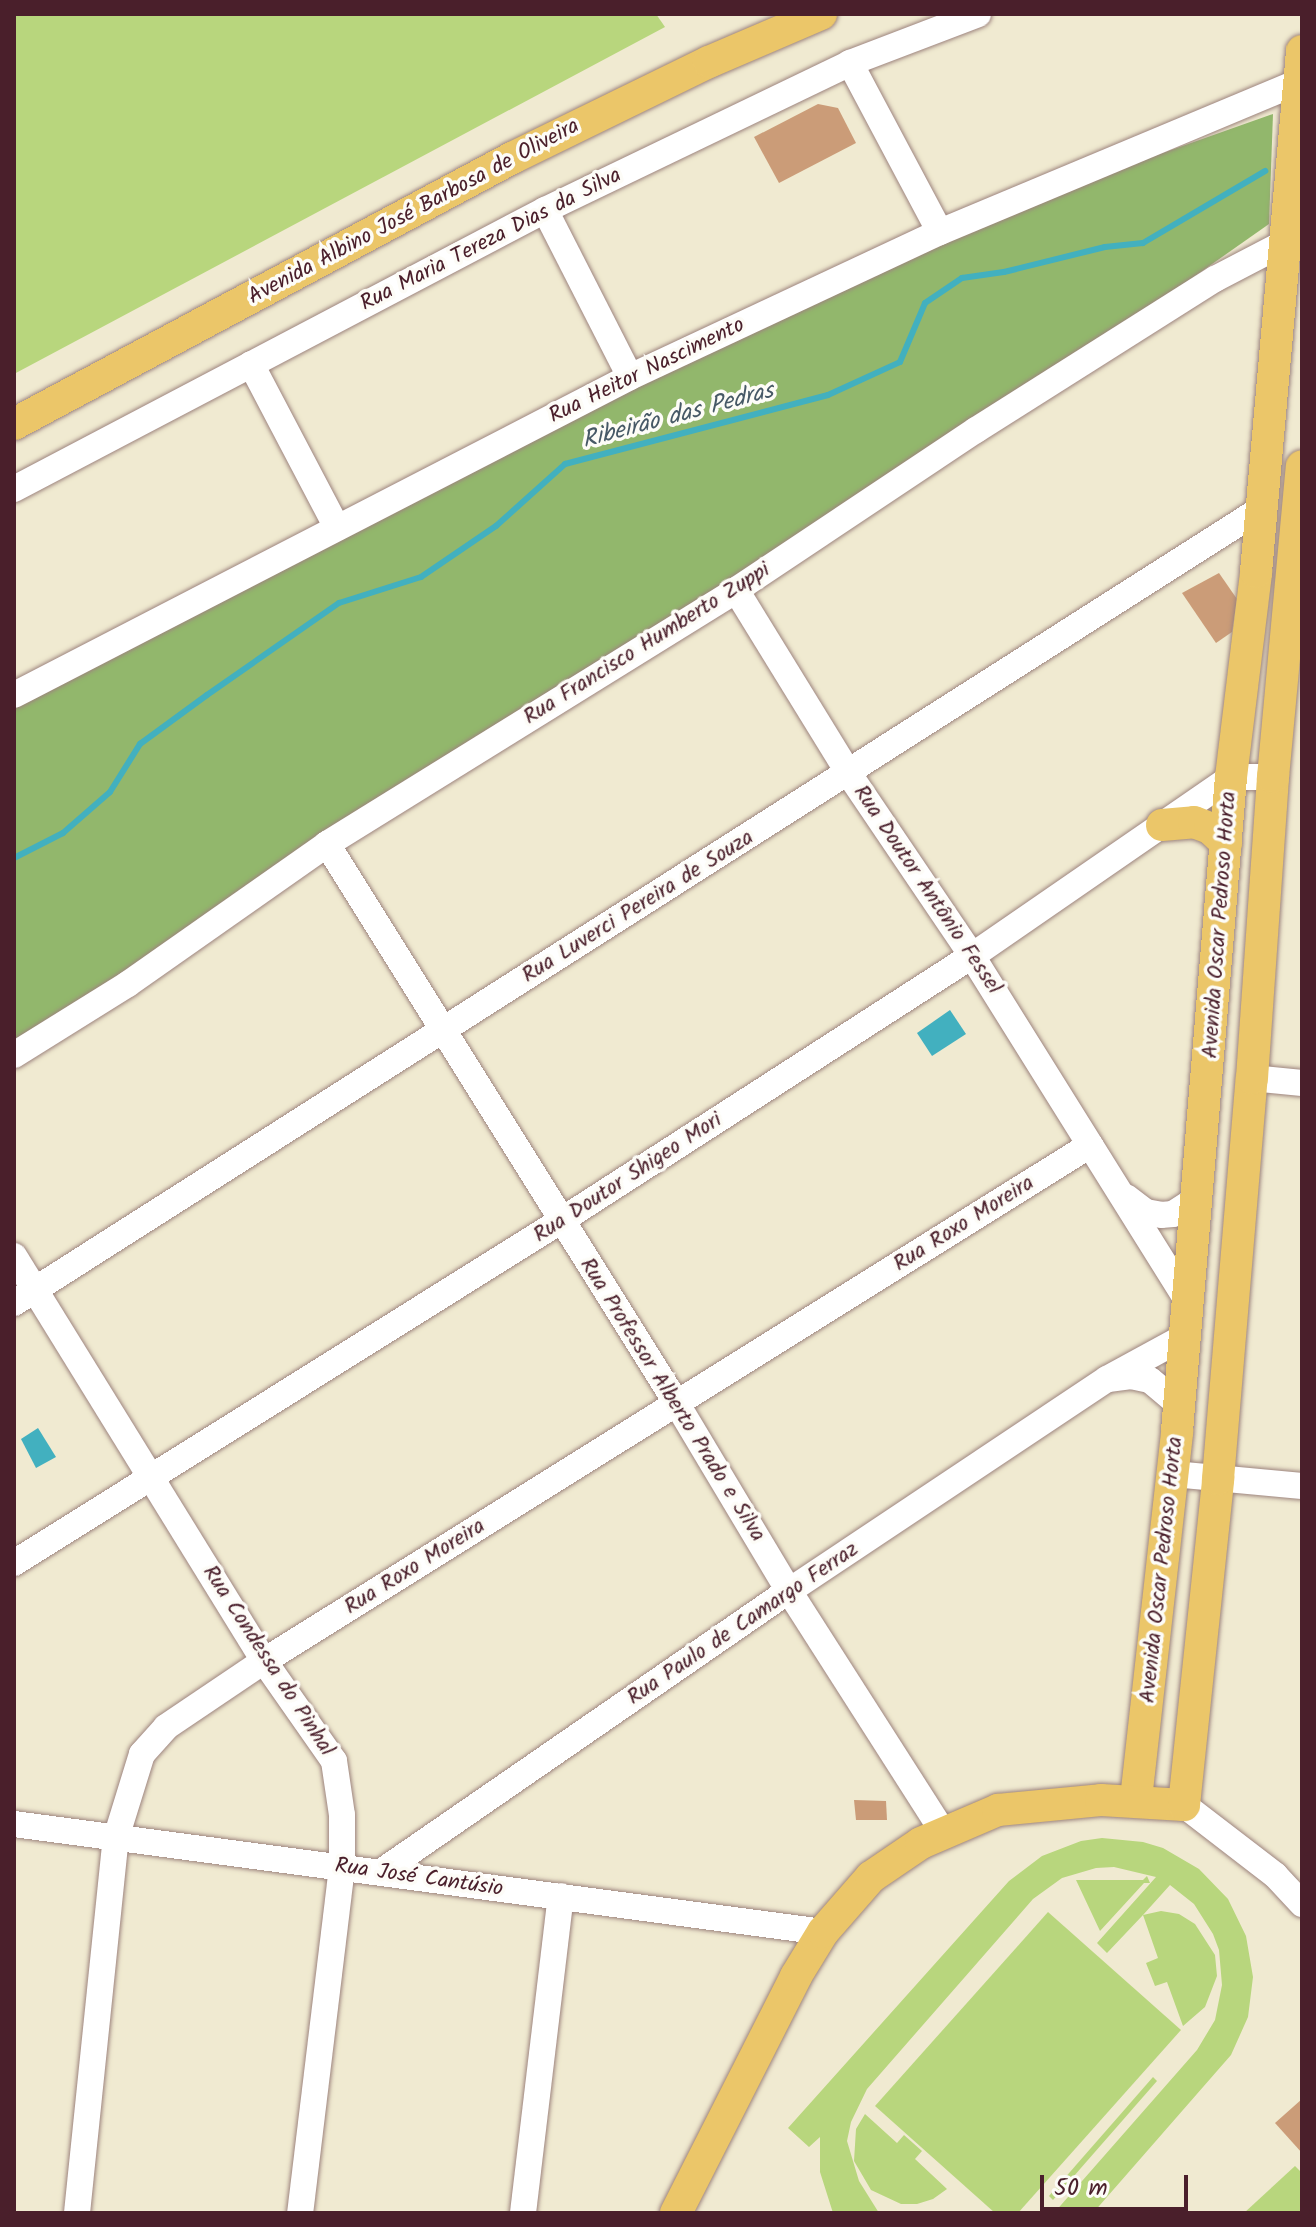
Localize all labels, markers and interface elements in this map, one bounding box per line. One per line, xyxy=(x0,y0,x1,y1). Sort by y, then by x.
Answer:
street label: Avenida Albino José Barbosa de Oliveira xyxy=(244,113,584,311)
street label: Rua Maria Tereza Dias da Silva xyxy=(356,163,626,317)
street label: Rua Heitor Nascimento xyxy=(545,312,749,430)
water label: Ribeirão das Pedras xyxy=(579,377,777,455)
street label: Rua Francisco Humberto Zuppi xyxy=(519,557,775,731)
street label: Rua Doutor Antônio Fessel xyxy=(847,780,1007,1000)
street label: Avenida Oscar Pedroso Horta xyxy=(1197,791,1243,1059)
street label: Rua Luverci Pereira de Souza xyxy=(517,825,759,989)
street label: Rua Doutor Shigeo Mori xyxy=(529,1107,727,1249)
street label: Rua Roxo Moreira xyxy=(889,1170,1039,1278)
street label: Rua Professor Alberto Prado e Silva xyxy=(574,1253,770,1547)
street label: Avenida Oscar Pedroso Horta xyxy=(1135,1435,1189,1705)
street label: Rua Roxo Moreira xyxy=(340,1513,490,1621)
street label: Rua Paulo de Camargo Ferraz xyxy=(622,1537,864,1711)
street label: Rua Condessa do Pinhal xyxy=(196,1561,340,1761)
street label: Rua José Cantúsio xyxy=(333,1853,505,1903)
scale bar xyxy=(1044,2159,1192,2209)
text: 50 m xyxy=(1054,2169,1108,2208)

